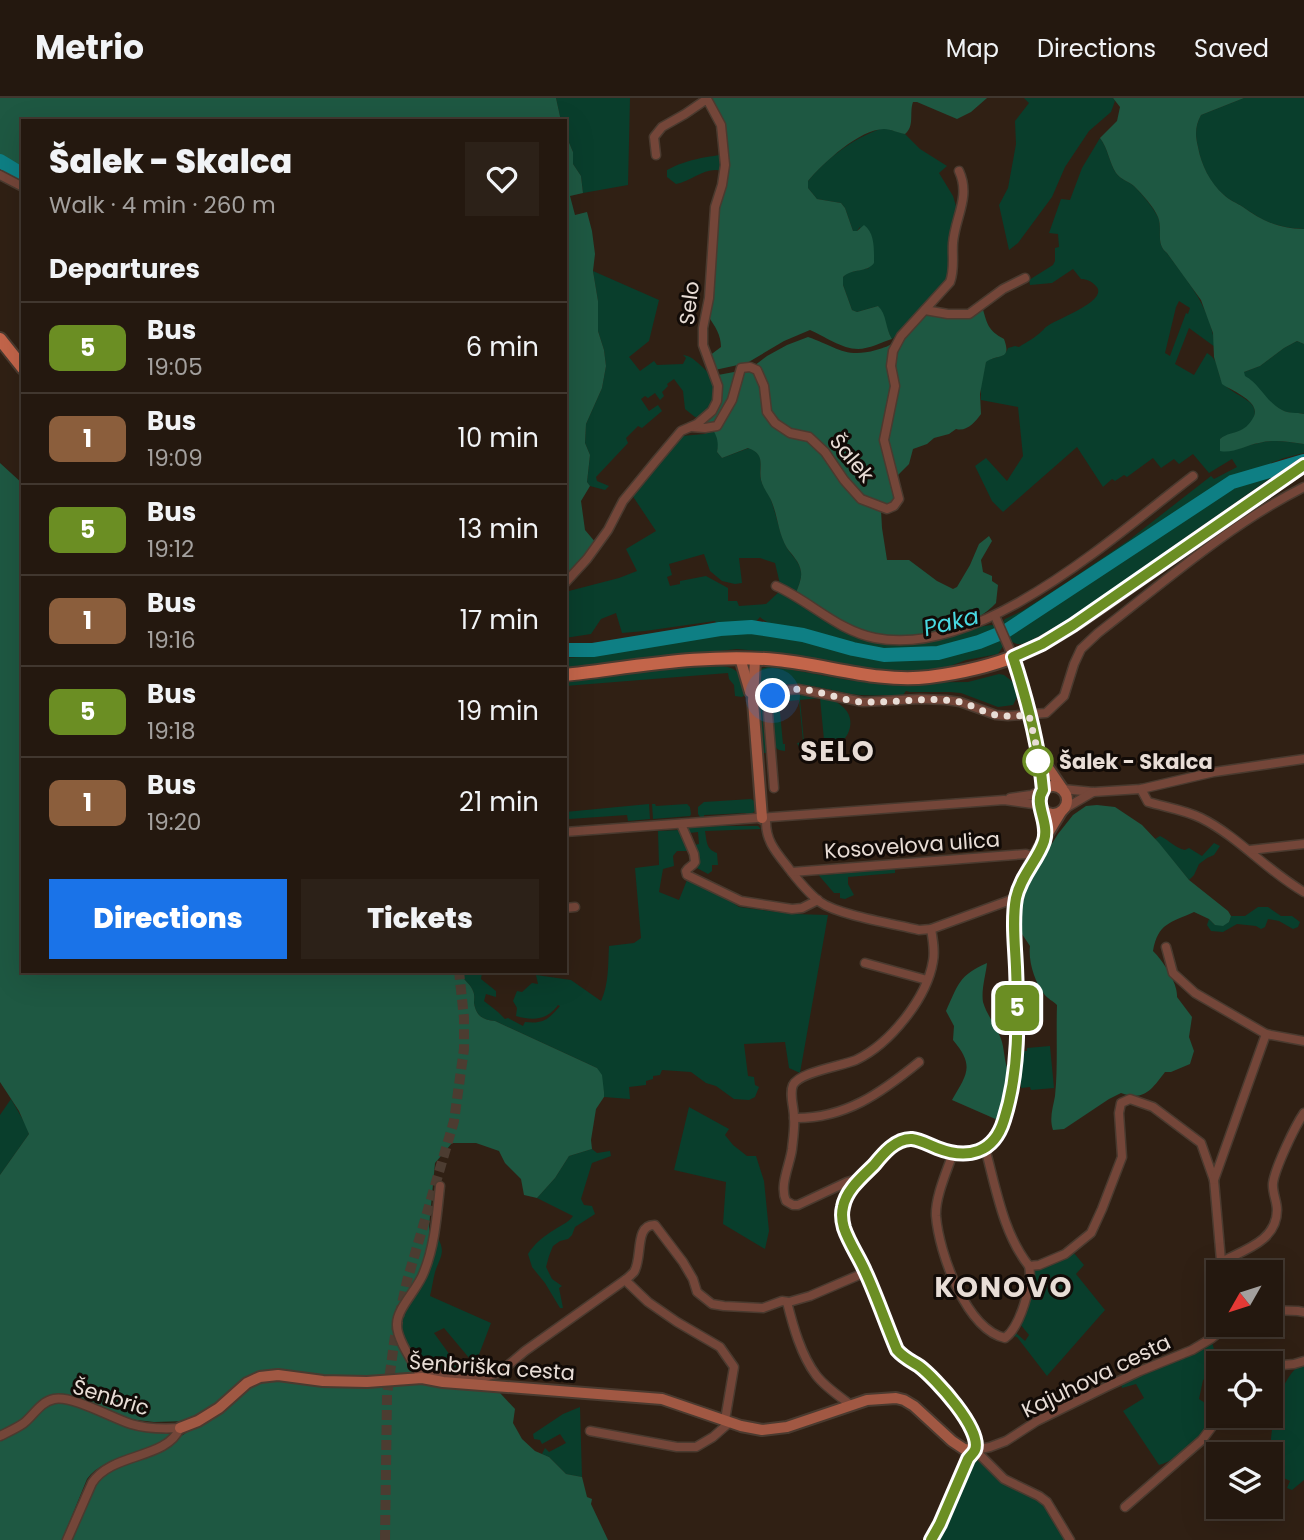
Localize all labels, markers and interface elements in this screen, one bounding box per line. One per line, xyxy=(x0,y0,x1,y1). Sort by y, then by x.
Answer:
text: Metrio xyxy=(35,24,144,71)
text: Map xyxy=(946,32,999,65)
text: Directions xyxy=(1037,32,1156,65)
text: Saved xyxy=(1194,32,1269,65)
text: Šalek - Skalca xyxy=(49,138,292,185)
button: heart xyxy=(465,142,539,216)
text: Walk · 4 min · 260 m xyxy=(49,189,276,221)
text: Departures xyxy=(49,251,200,287)
street label: Selo xyxy=(672,279,706,327)
text: Bus xyxy=(147,312,196,348)
text: 6 min xyxy=(466,329,539,365)
text: 5 xyxy=(80,331,95,364)
text: 19:05 xyxy=(147,351,203,383)
text: Bus xyxy=(147,403,196,439)
text: 10 min xyxy=(458,420,539,456)
text: 1 xyxy=(83,422,92,455)
street label: Šalek xyxy=(823,427,881,489)
text: 19:09 xyxy=(147,442,203,474)
text: Bus xyxy=(147,494,196,530)
text: 13 min xyxy=(459,511,539,547)
text: 5 xyxy=(80,513,95,546)
text: 19:12 xyxy=(147,533,194,565)
text: Bus xyxy=(147,585,196,621)
water label: Paka xyxy=(920,600,982,644)
text: 17 min xyxy=(460,602,539,638)
text: 1 xyxy=(83,604,92,637)
text: 19:16 xyxy=(147,624,196,656)
text: Bus xyxy=(147,676,196,712)
your location xyxy=(755,678,790,713)
text: 19 min xyxy=(458,693,539,729)
text: 5 xyxy=(80,695,95,728)
text: 19:18 xyxy=(147,715,196,747)
district label: SELO xyxy=(800,732,876,771)
marker: Šalek - Skalca xyxy=(1023,746,1053,776)
place label: Šalek - Skalca xyxy=(1059,747,1213,776)
text: Bus xyxy=(147,767,196,803)
text: 21 min xyxy=(459,784,539,820)
text: 1 xyxy=(83,786,92,819)
text: 19:20 xyxy=(147,806,201,838)
street label: Kosovelova ulica xyxy=(823,824,1001,866)
button: Directions xyxy=(49,879,287,959)
button: Tickets xyxy=(301,879,539,959)
line badge: 5 xyxy=(994,985,1040,1031)
text: 5 xyxy=(1009,991,1025,1024)
north arrow xyxy=(1206,1260,1283,1337)
map controls xyxy=(1206,1260,1283,1519)
district label: KONOVO xyxy=(934,1268,1074,1307)
street label: Kajuhova cesta xyxy=(1017,1327,1175,1425)
street label: Šenbriška cesta xyxy=(408,1347,576,1387)
button: locate xyxy=(1206,1351,1283,1428)
street label: Šenbric xyxy=(69,1372,153,1422)
button: layers xyxy=(1206,1442,1283,1519)

